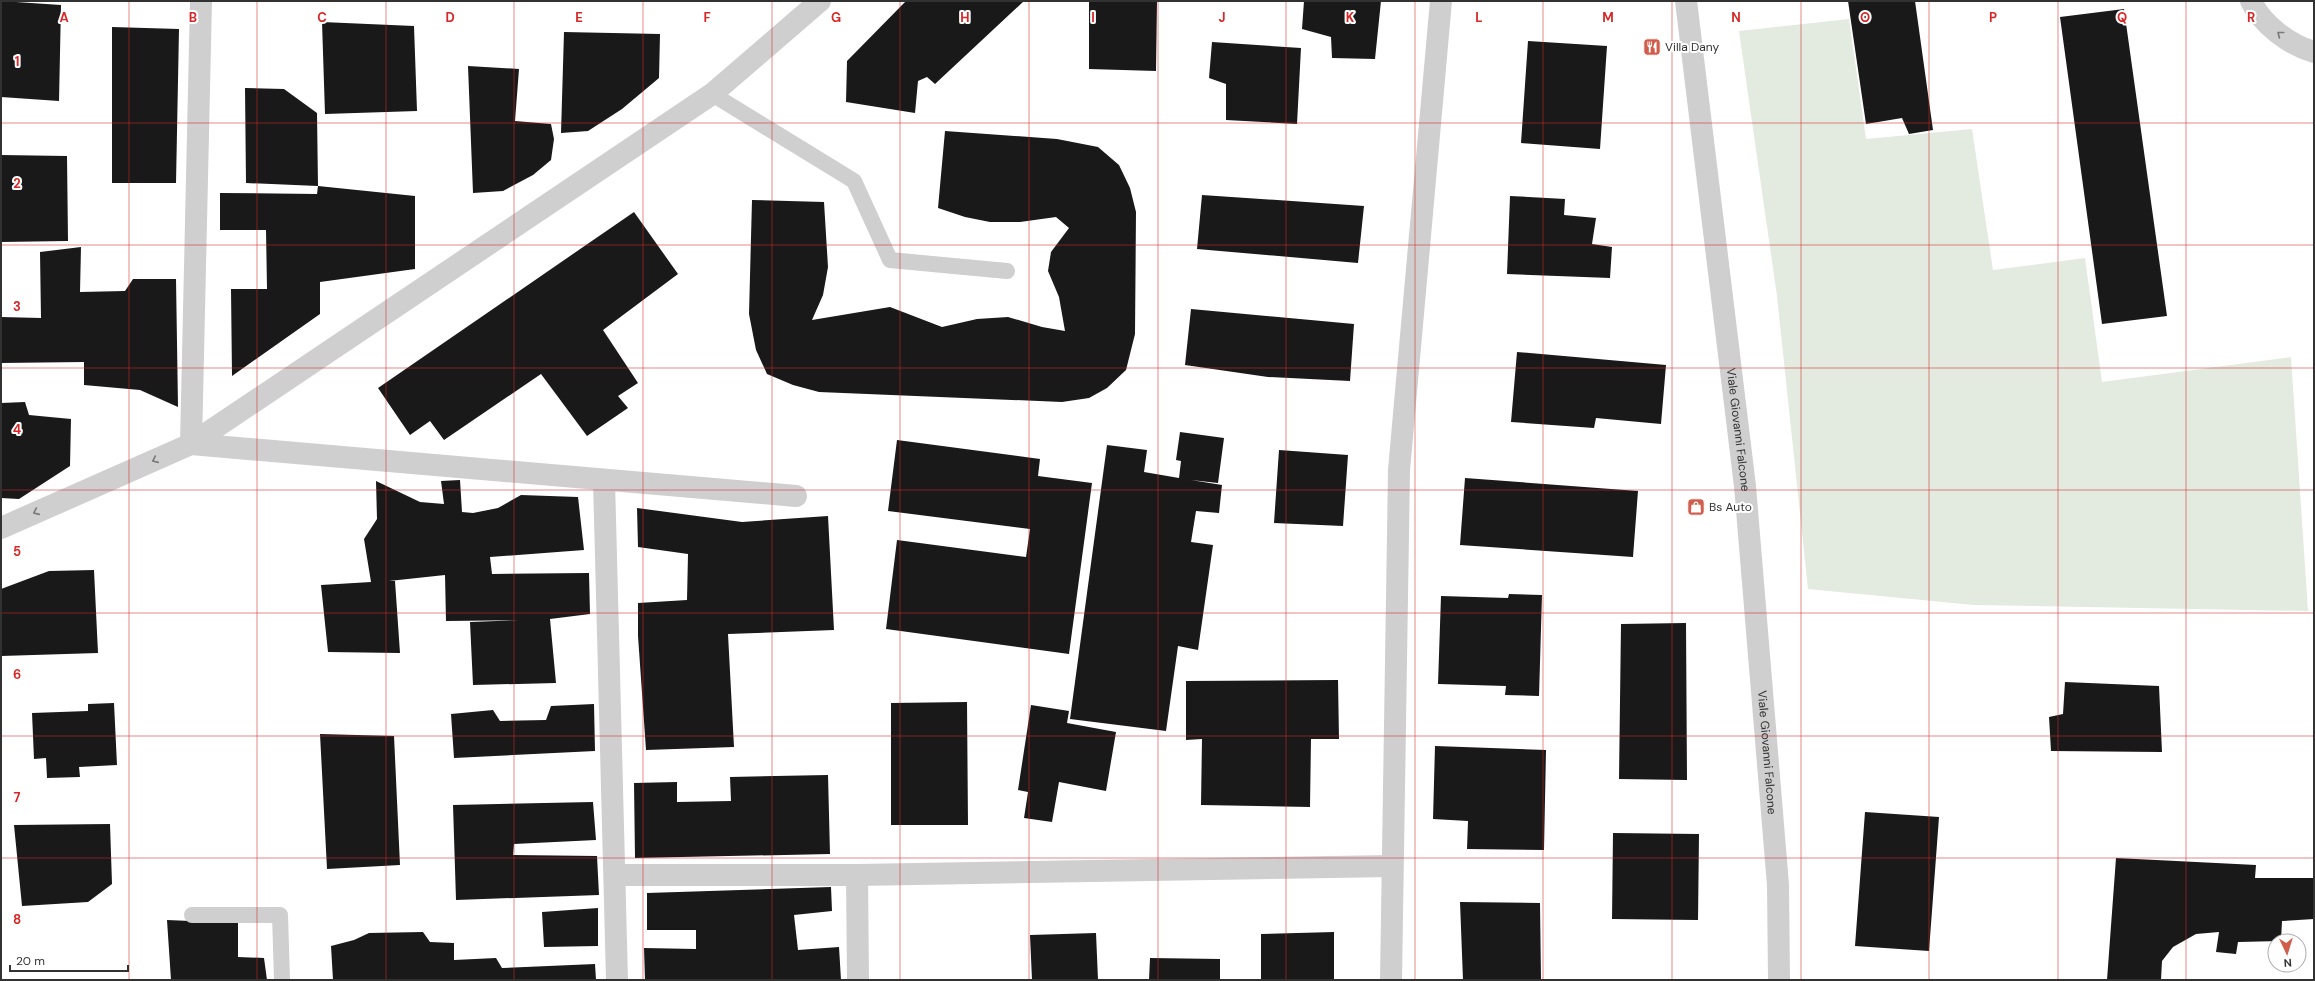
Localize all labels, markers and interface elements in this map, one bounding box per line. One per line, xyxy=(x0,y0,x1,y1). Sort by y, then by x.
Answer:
text: A xyxy=(59,9,69,26)
text: B xyxy=(189,9,197,26)
text: C xyxy=(317,9,327,26)
text: D xyxy=(445,9,455,26)
text: E xyxy=(575,9,583,26)
text: F xyxy=(703,9,711,26)
text: G xyxy=(831,9,841,26)
text: H xyxy=(960,9,970,26)
text: I xyxy=(1091,9,1095,26)
text: J xyxy=(1218,9,1226,26)
text: K xyxy=(1346,9,1355,26)
text: L xyxy=(1475,9,1483,26)
text: M xyxy=(1602,9,1614,26)
text: N xyxy=(1731,9,1741,26)
text: O xyxy=(1860,9,1870,26)
text: P xyxy=(1989,9,1997,26)
text: Q xyxy=(2117,9,2127,26)
text: R xyxy=(2247,9,2255,26)
one-way arrow xyxy=(2278,32,2285,39)
restaurant icon: Villa Dany xyxy=(1642,37,1662,57)
place label: Villa Dany xyxy=(1665,39,1719,55)
text: 1 xyxy=(15,53,19,70)
text: 2 xyxy=(13,175,21,192)
text: 3 xyxy=(13,298,21,315)
street label: Viale Giovanni Falcone xyxy=(1723,367,1753,492)
text: 4 xyxy=(13,421,21,438)
one-way arrow xyxy=(152,455,160,463)
shop icon: Bs Auto xyxy=(1686,497,1706,517)
place label: Bs Auto xyxy=(1709,499,1752,515)
one-way arrow xyxy=(33,507,40,515)
text: 5 xyxy=(13,543,21,560)
text: 6 xyxy=(13,666,21,683)
street label: Viale Giovanni Falcone xyxy=(1754,690,1780,815)
text: 7 xyxy=(14,789,21,806)
text: 8 xyxy=(13,911,21,928)
north arrow xyxy=(2267,933,2307,973)
scale bar xyxy=(10,947,128,973)
text: 20 m xyxy=(16,953,45,969)
text: N xyxy=(2283,956,2292,970)

